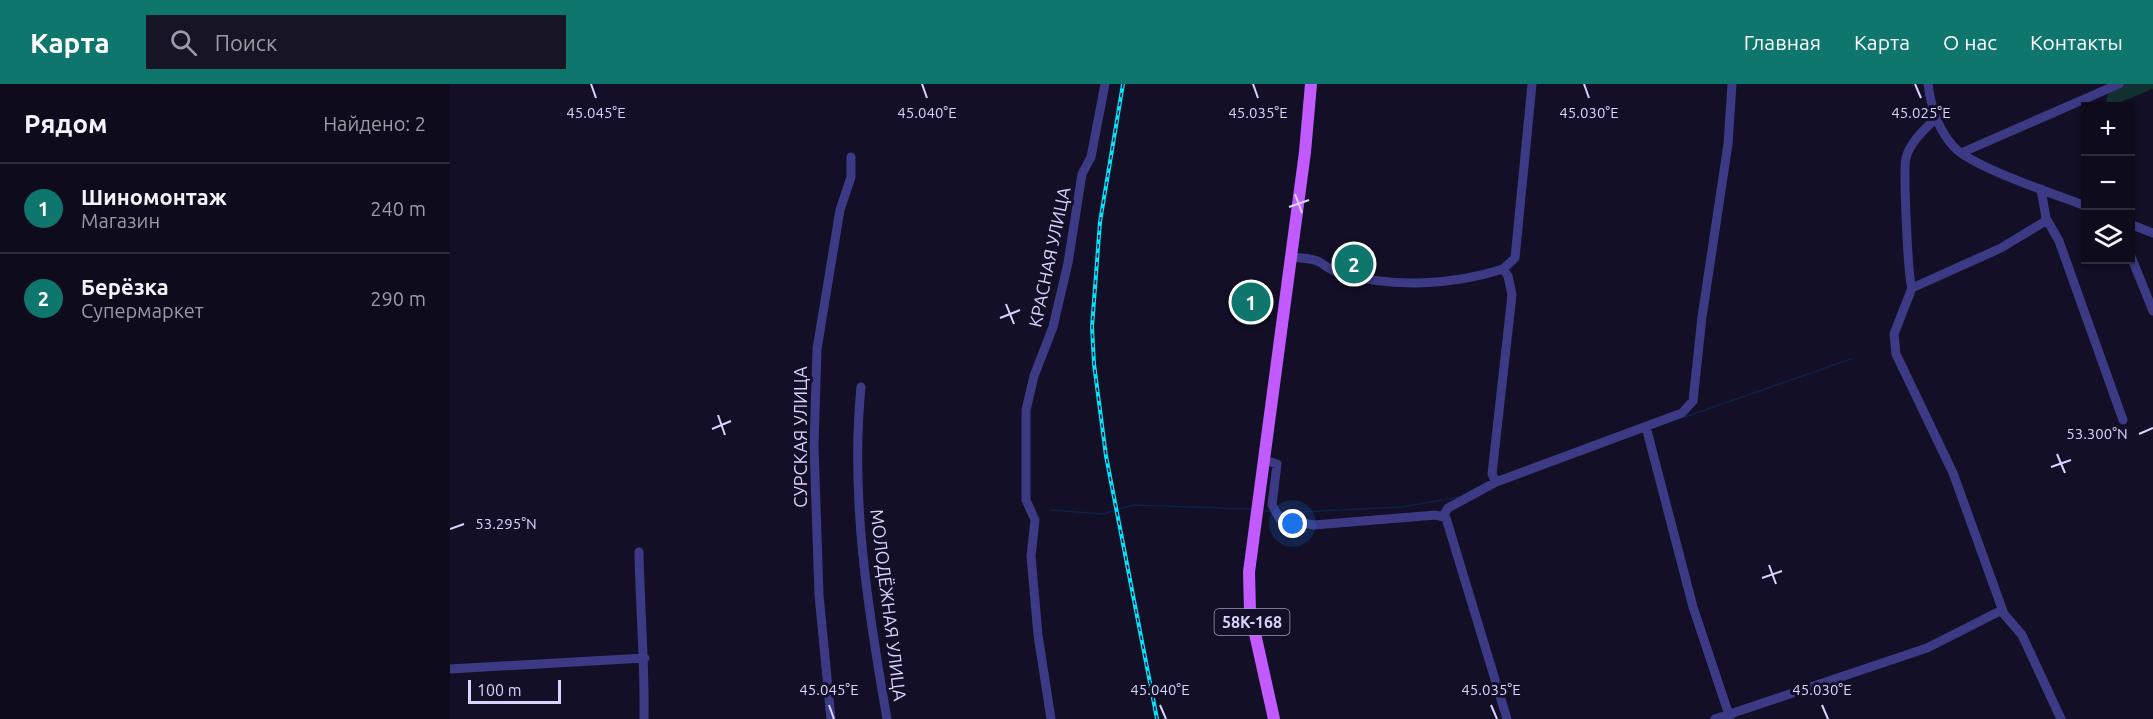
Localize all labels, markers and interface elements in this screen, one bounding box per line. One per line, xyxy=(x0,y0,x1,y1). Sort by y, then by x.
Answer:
search box xyxy=(146,15,566,69)
icon: search xyxy=(167,26,200,59)
text: Карта xyxy=(30,27,110,58)
text: Поиск xyxy=(215,30,277,55)
text: Главная xyxy=(1744,30,1821,54)
text: Карта xyxy=(1854,30,1910,54)
text: О нас xyxy=(1943,30,1997,54)
text: Контакты xyxy=(2030,30,2123,54)
map controls xyxy=(2081,102,2135,264)
button: + xyxy=(2081,102,2135,156)
text: 45.045°E xyxy=(566,104,626,121)
text: 45.040°E xyxy=(897,104,957,121)
text: 45.035°E xyxy=(1228,104,1288,121)
text: 45.030°E xyxy=(1559,104,1619,121)
text: 45.025°E xyxy=(1891,104,1951,121)
text: Рядом xyxy=(24,109,108,138)
text: Найдено: 2 xyxy=(323,112,426,135)
button: − xyxy=(2081,156,2135,210)
text: Шиномонтаж xyxy=(81,184,227,209)
street label: КРАСНАЯ УЛИЦА xyxy=(1024,185,1074,329)
text: 1 xyxy=(38,197,49,220)
text: 240 m xyxy=(370,197,426,220)
text: Магазин xyxy=(81,209,160,232)
button: layers xyxy=(2081,210,2135,264)
pin: 2 xyxy=(1334,242,1374,286)
text: Берёзка xyxy=(81,274,169,299)
pin: 1 xyxy=(1232,280,1270,324)
text: 2 xyxy=(38,287,49,310)
text: 290 m xyxy=(370,287,426,310)
text: Супермаркет xyxy=(81,299,204,322)
street label: СУРСКАЯ УЛИЦА xyxy=(790,366,810,508)
text: 53.300°N xyxy=(2066,425,2128,442)
street label: МОЛОДЁЖНАЯ УЛИЦА xyxy=(867,508,911,702)
your location xyxy=(1278,509,1307,538)
text: 53.295°N xyxy=(475,515,537,532)
road number: 58К-168 xyxy=(1214,609,1290,635)
scale bar xyxy=(468,677,561,704)
text: 100 m xyxy=(477,681,522,699)
text: 45.045°E xyxy=(799,681,859,698)
text: 45.040°E xyxy=(1130,681,1190,698)
text: 45.035°E xyxy=(1461,681,1521,698)
text: 45.030°E xyxy=(1792,681,1852,698)

